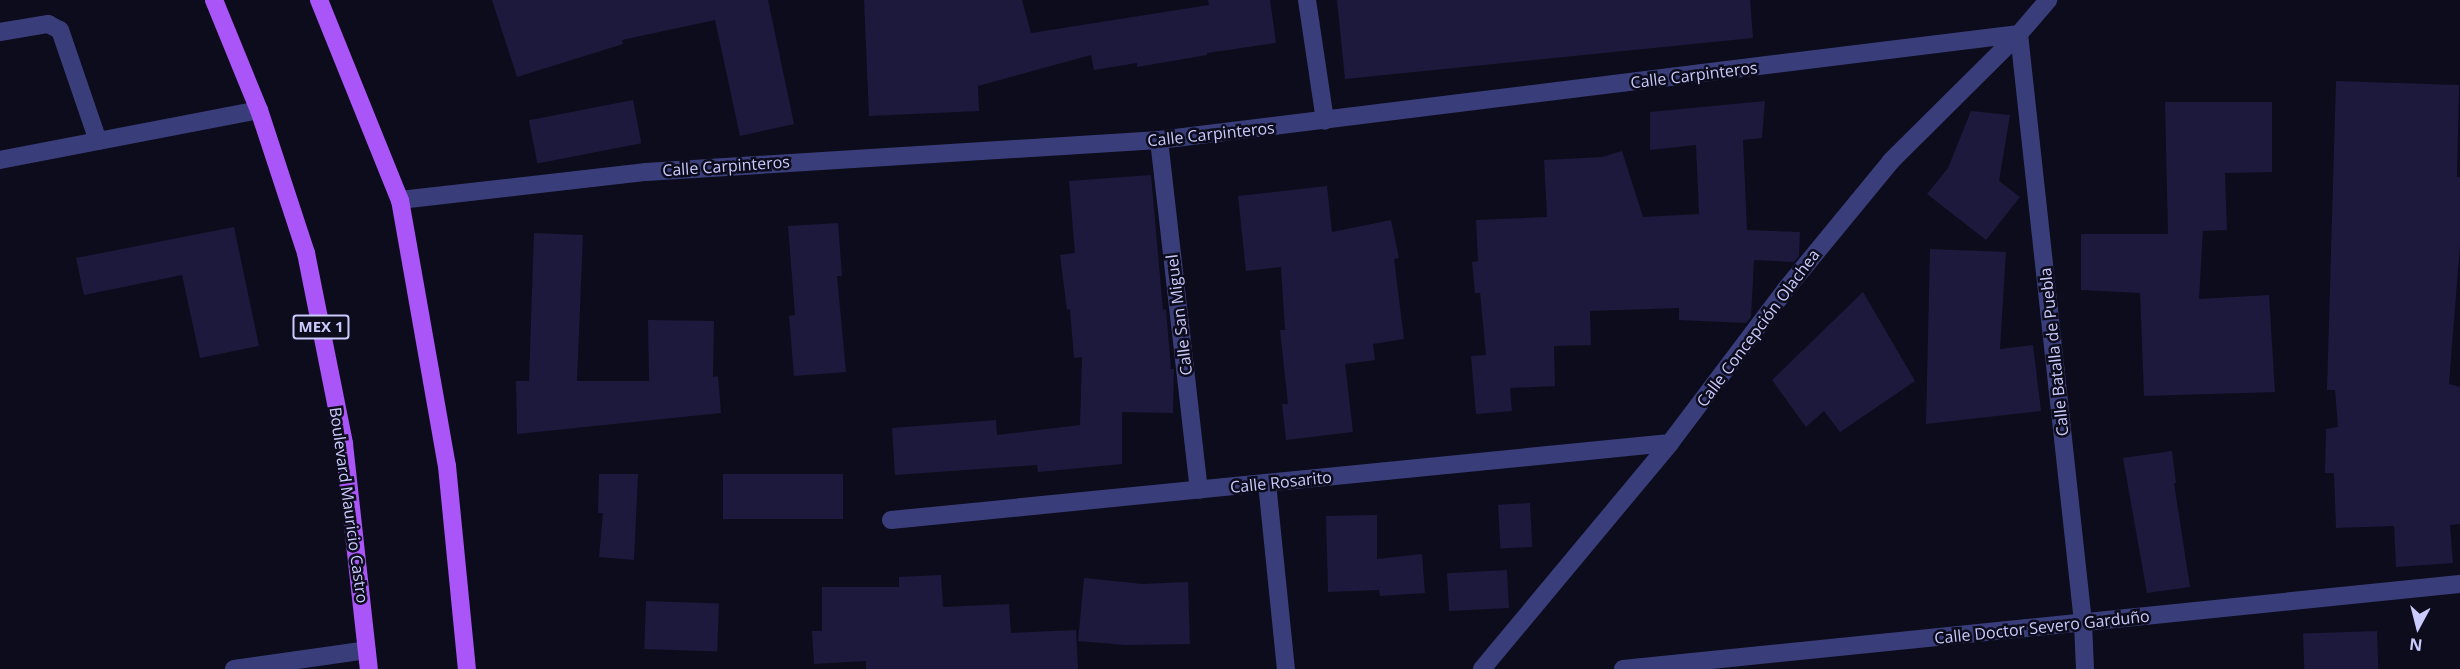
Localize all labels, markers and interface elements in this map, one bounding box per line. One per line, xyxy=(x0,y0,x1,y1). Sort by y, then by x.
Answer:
street label: Calle Carpinteros xyxy=(1629,58,1759,92)
street label: Calle Carpinteros xyxy=(1146,118,1276,150)
street label: Calle Carpinteros xyxy=(662,152,790,180)
street label: Calle Concepción Olachea xyxy=(1693,245,1823,411)
street label: Calle San Miguel xyxy=(1162,253,1196,377)
street label: Calle Batalla de Puebla xyxy=(2036,267,2072,437)
road number: MEX 1 xyxy=(291,315,351,339)
street label: Boulevard Mauricio Castro xyxy=(326,406,372,604)
street label: Calle Rosarito xyxy=(1229,467,1333,497)
north arrow xyxy=(2388,597,2448,657)
street label: Calle Doctor Severo Garduño xyxy=(1933,606,2151,648)
text: N xyxy=(2408,633,2424,657)

